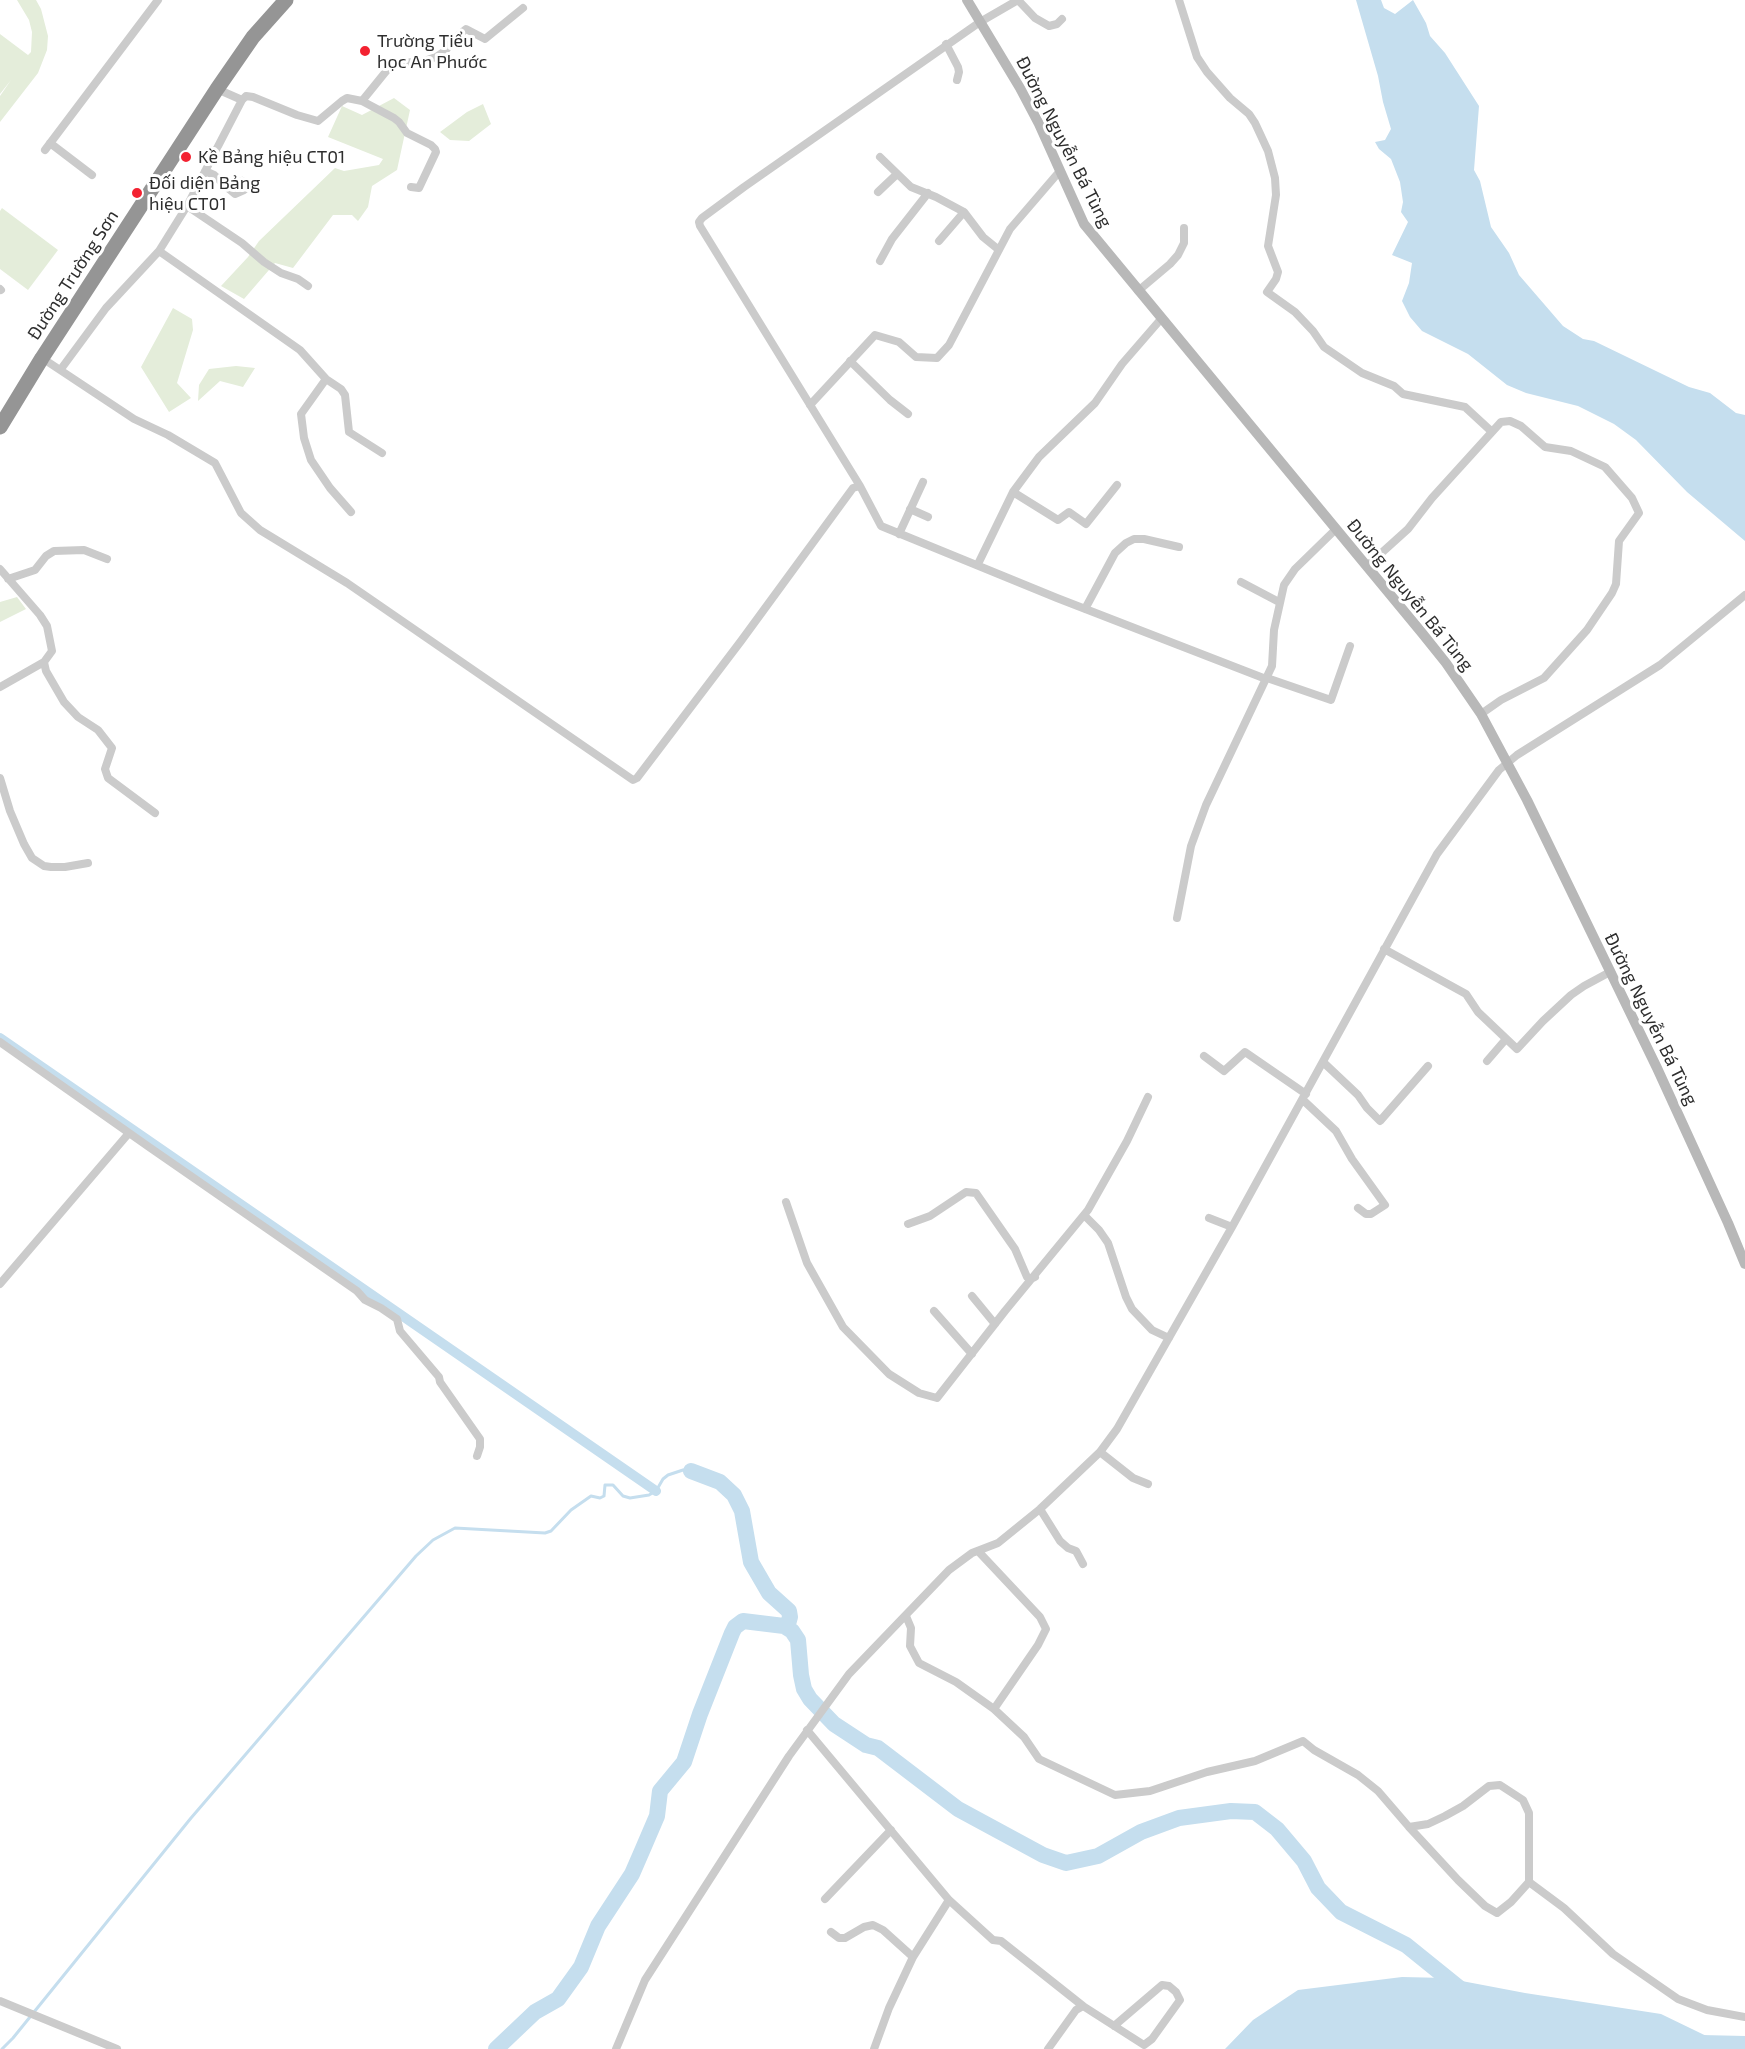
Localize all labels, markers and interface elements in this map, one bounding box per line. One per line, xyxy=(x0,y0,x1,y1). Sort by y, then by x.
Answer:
place label: Trường Tiểu học An Phước xyxy=(377,30,487,72)
marker: Trường Tiểu học An Phước xyxy=(358,44,372,58)
street label: Đường Nguyễn Bá Tùng xyxy=(1011,53,1117,231)
place label: Kề Bảng hiệu CT01 xyxy=(198,146,345,168)
marker: Kề Bảng hiệu CT01 xyxy=(179,150,193,164)
place label: Đối diện Bảng hiệu CT01 xyxy=(149,172,260,214)
marker: Đối diện Bảng hiệu CT01 xyxy=(130,186,144,200)
street label: Đường Trường Sơn xyxy=(23,206,123,344)
street label: Đường Nguyễn Bá Tùng xyxy=(1342,515,1478,675)
street label: Đường Nguyễn Bá Tùng xyxy=(1600,929,1702,1109)

